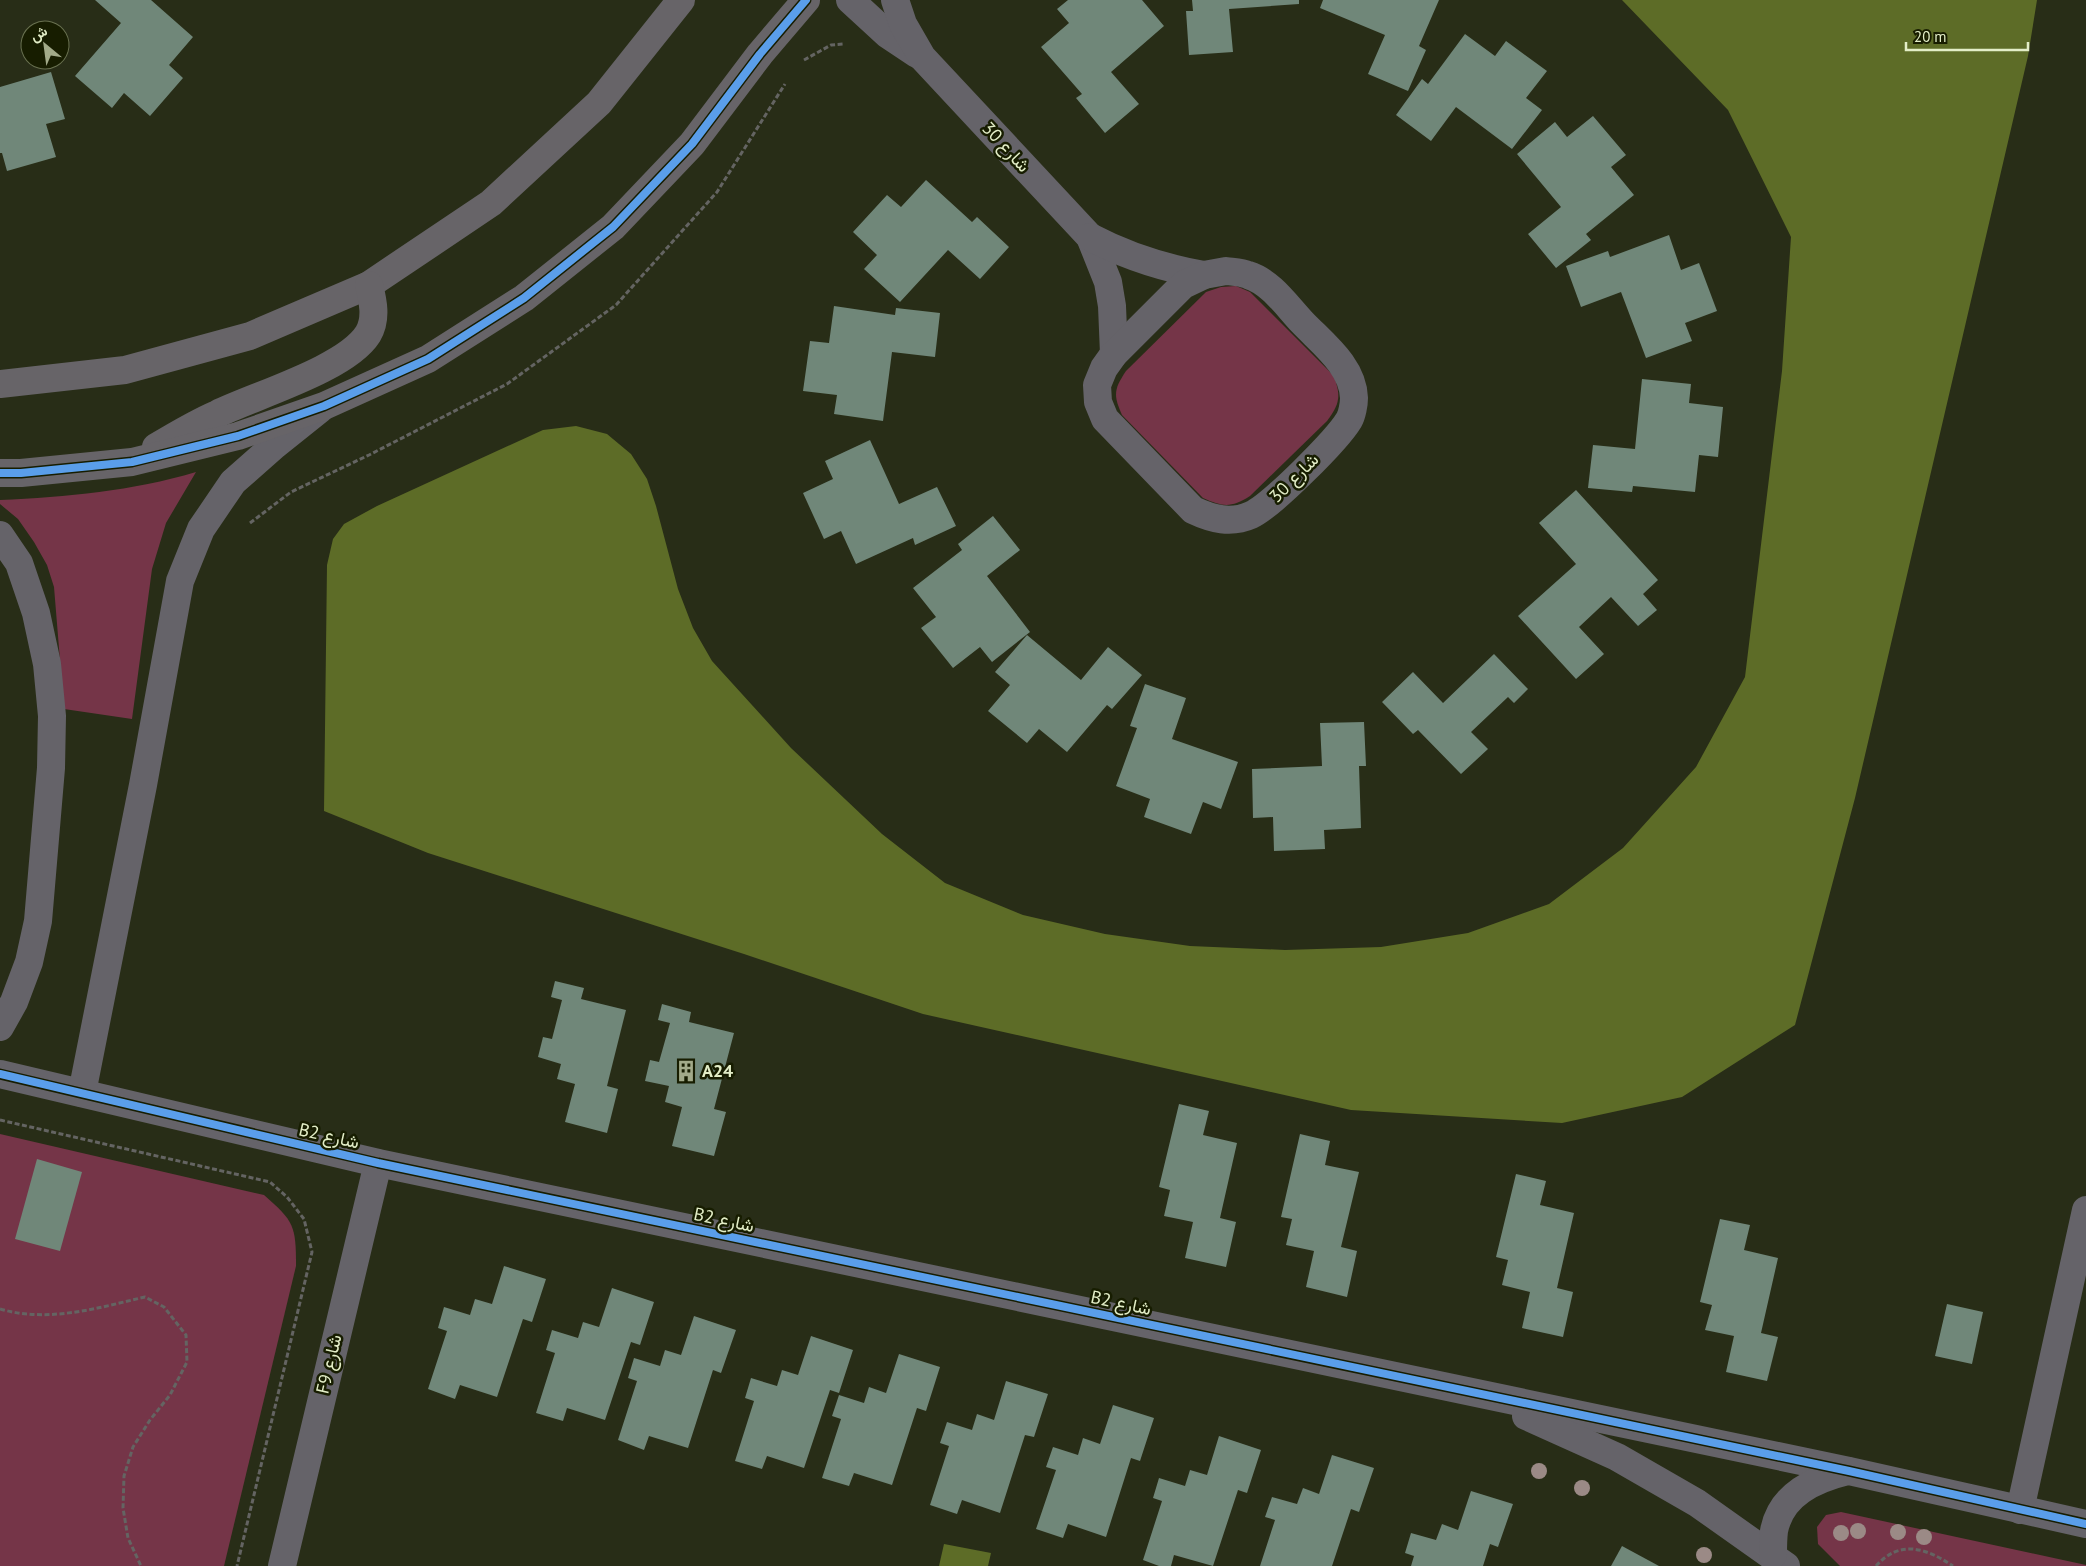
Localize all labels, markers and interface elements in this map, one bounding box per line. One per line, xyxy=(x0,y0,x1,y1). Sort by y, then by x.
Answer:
north arrow xyxy=(20,20,70,70)
scale bar xyxy=(1906,20,2028,52)
text: ش xyxy=(27,22,51,46)
text: 20 m xyxy=(1914,27,1947,46)
street label: شارع 30 xyxy=(977,117,1035,177)
street label: شارع 30 xyxy=(1264,448,1324,508)
building icon: A24 xyxy=(673,1058,699,1084)
place label: A24 xyxy=(702,1059,733,1082)
street label: B2 شارع xyxy=(296,1117,362,1155)
street label: B2 شارع xyxy=(692,1202,756,1238)
street label: B2 شارع xyxy=(1089,1285,1153,1321)
street label: F9 شارع xyxy=(311,1332,347,1396)

